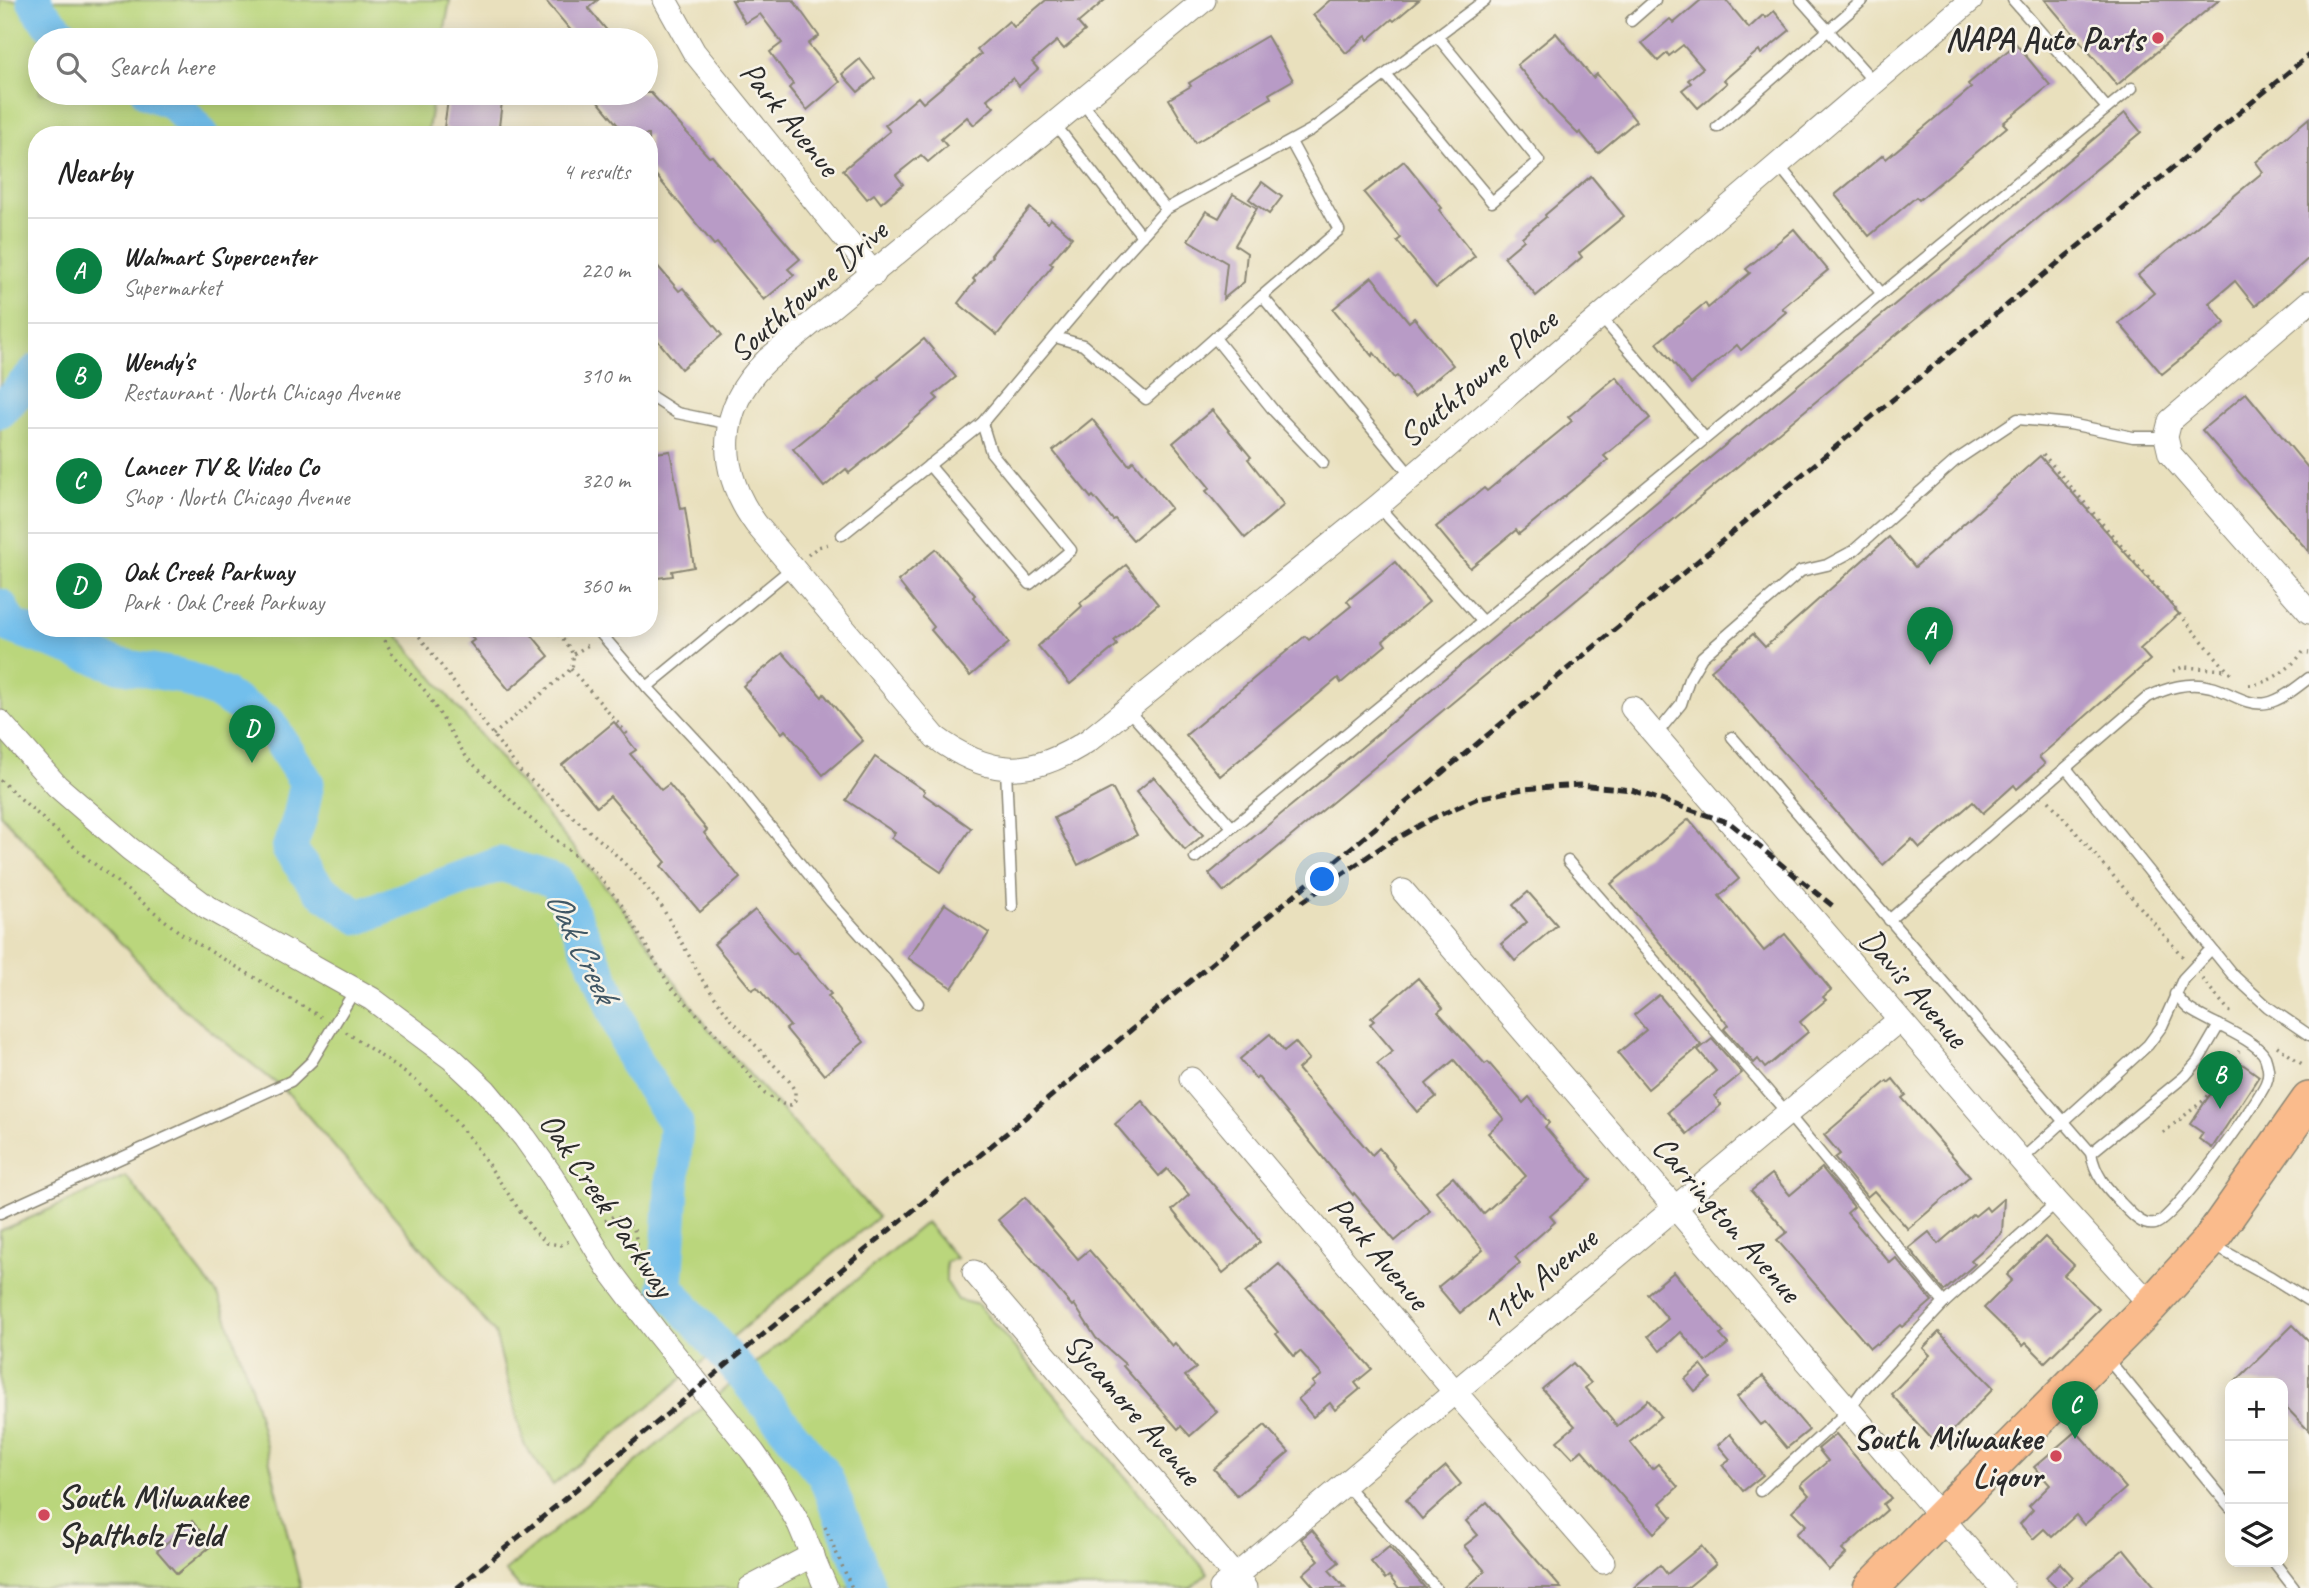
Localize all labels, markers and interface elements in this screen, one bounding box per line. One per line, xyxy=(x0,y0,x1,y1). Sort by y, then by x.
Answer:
place label: NAPA Auto Parts xyxy=(1945,18,2147,60)
search box xyxy=(28,28,658,105)
marker: NAPA Auto Parts xyxy=(2150,30,2166,46)
icon: search xyxy=(52,48,90,86)
text: Search here xyxy=(108,50,214,83)
street label: Park Avenue xyxy=(731,52,851,187)
text: Nearby xyxy=(56,153,132,191)
text: 4 results xyxy=(563,157,630,186)
street label: Southtowne Drive xyxy=(719,209,898,371)
text: Walmart Supercenter xyxy=(123,240,316,273)
text: A xyxy=(73,256,85,285)
text: 220 m xyxy=(581,256,630,285)
text: Supermarket xyxy=(123,273,221,302)
street label: Southtowne Place xyxy=(1389,297,1568,457)
text: Wendy's xyxy=(123,345,194,378)
text: B xyxy=(73,361,85,390)
text: 310 m xyxy=(581,361,630,390)
text: Restaurant · North Chicago Avenue xyxy=(123,378,399,407)
text: Lancer TV & Video Co xyxy=(123,450,319,483)
text: C xyxy=(74,466,84,495)
text: 320 m xyxy=(581,466,630,495)
text: Shop · North Chicago Avenue xyxy=(123,483,349,512)
text: Oak Creek Parkway xyxy=(123,555,294,588)
text: D xyxy=(72,571,86,600)
text: 360 m xyxy=(581,571,630,600)
text: Park · Oak Creek Parkway xyxy=(123,588,324,617)
pin: A xyxy=(1907,607,1953,665)
pin: D xyxy=(229,705,275,763)
your location xyxy=(1305,862,1339,896)
water label: Oak Creek xyxy=(535,883,630,1015)
street label: Davis Avenue xyxy=(1851,919,1979,1058)
pin: B xyxy=(2197,1051,2243,1109)
street label: Oak Creek Parkway xyxy=(530,1104,686,1307)
street label: Carrington Avenue xyxy=(1643,1126,1813,1313)
street label: Park Avenue xyxy=(1319,1187,1441,1320)
street label: 11th Avenue xyxy=(1472,1216,1607,1340)
street label: Sycamore Avenue xyxy=(1055,1323,1213,1496)
map controls xyxy=(2225,1378,2288,1567)
button: + xyxy=(2225,1378,2288,1441)
pin: C xyxy=(2052,1381,2098,1439)
place label: South Milwaukee Liqour xyxy=(1853,1417,2045,1497)
button: − xyxy=(2225,1441,2288,1504)
marker: South Milwaukee Liqour xyxy=(2048,1448,2064,1464)
place label: South Milwaukee Spaltholz Field xyxy=(58,1476,250,1556)
button: layers xyxy=(2225,1504,2288,1567)
marker: South Milwaukee Spaltholz Field xyxy=(36,1507,52,1523)

